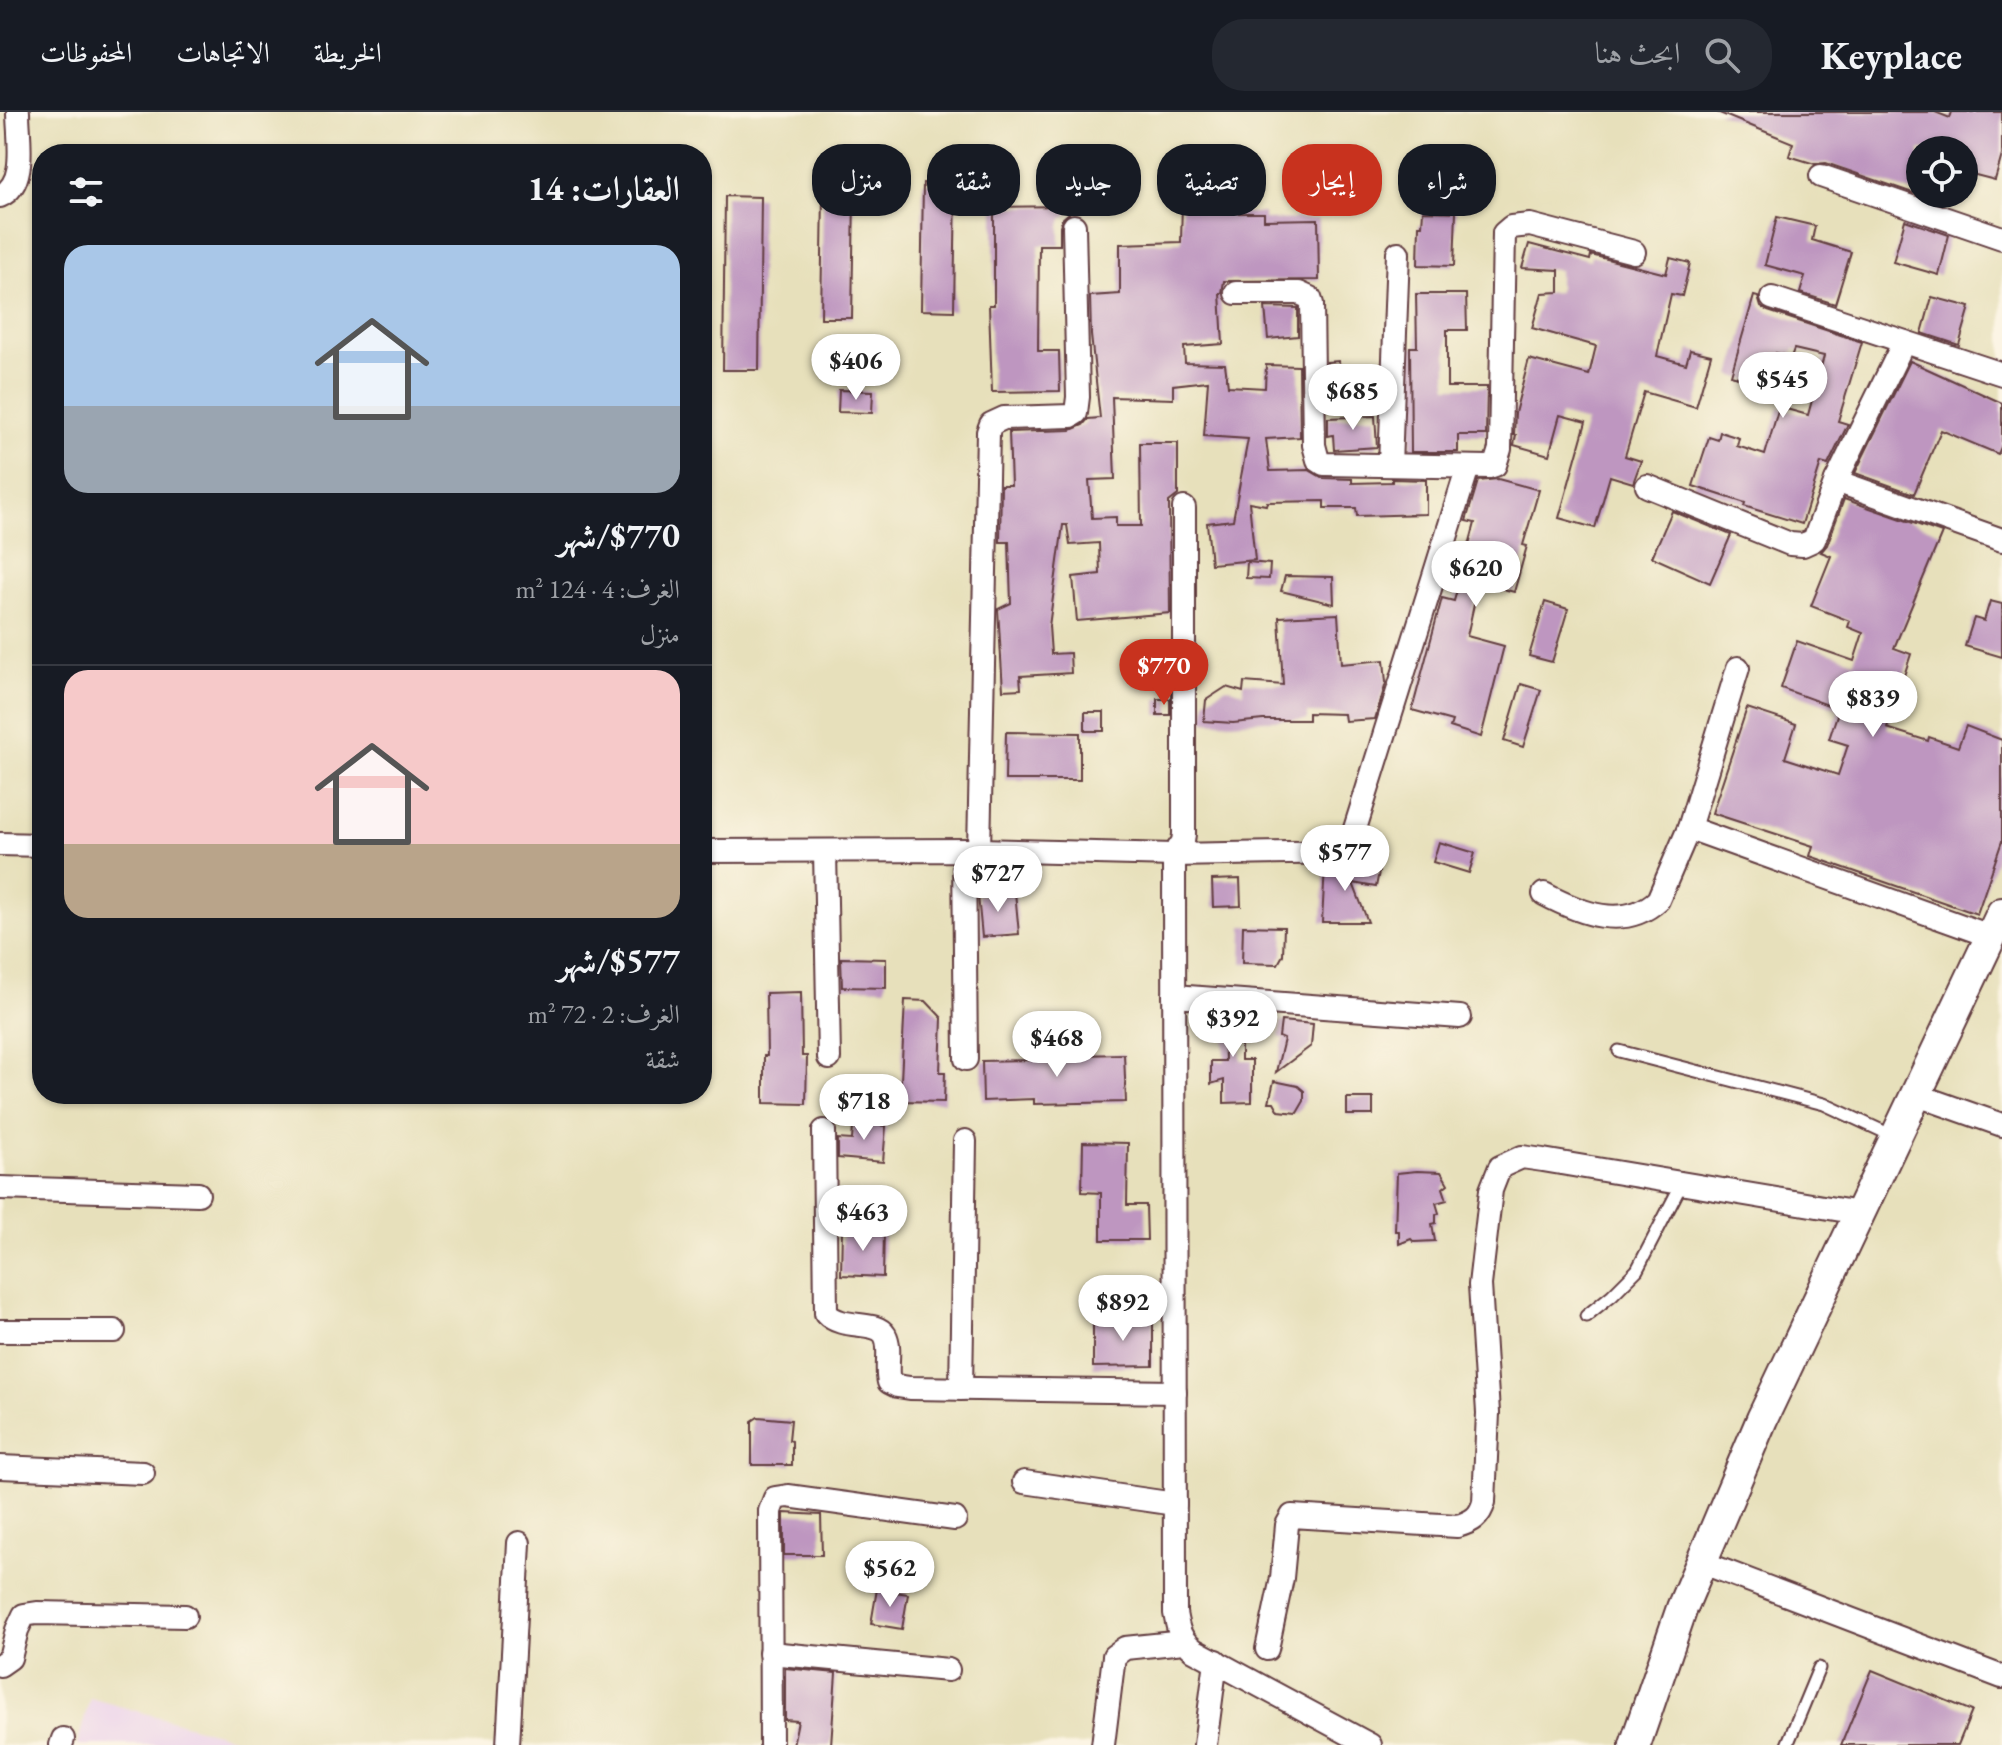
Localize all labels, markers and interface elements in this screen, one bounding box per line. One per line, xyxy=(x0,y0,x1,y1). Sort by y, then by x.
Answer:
search box xyxy=(1212,19,1772,91)
text: Keyplace xyxy=(1820,31,1962,80)
text: ابحث هنا xyxy=(1594,33,1680,72)
icon: search xyxy=(1700,33,1744,77)
text: المحفوظات xyxy=(40,34,132,70)
text: الاتجاهات xyxy=(176,34,270,70)
text: الخريطة xyxy=(314,34,382,70)
map controls xyxy=(1906,136,1978,208)
button: locate xyxy=(1906,136,1978,208)
chip: منزل xyxy=(812,144,911,216)
chip: شقة xyxy=(927,144,1020,216)
chip: جديد xyxy=(1036,144,1141,216)
chip: تصفية xyxy=(1157,144,1266,216)
chip: إيجار xyxy=(1282,144,1382,216)
chip: شراء xyxy=(1398,144,1496,216)
text: العقارات: 14 xyxy=(528,166,680,210)
icon: filters xyxy=(64,170,108,214)
icon: home xyxy=(300,297,444,441)
pin: $406 xyxy=(809,334,903,402)
text: $406 xyxy=(829,343,883,377)
pin: $545 xyxy=(1736,352,1830,420)
text: $545 xyxy=(1756,361,1810,395)
pin: $685 xyxy=(1306,364,1400,432)
text: $685 xyxy=(1326,373,1380,407)
text: $770/شهر xyxy=(558,513,680,557)
pin: $620 xyxy=(1429,541,1523,609)
text: $620 xyxy=(1449,550,1503,584)
text: الغرف: 4 · 124 m² xyxy=(515,572,680,606)
text: منزل xyxy=(640,617,680,651)
pin: $770 xyxy=(1117,639,1211,707)
text: $770 xyxy=(1137,648,1191,682)
pin: $839 xyxy=(1826,671,1920,739)
text: $839 xyxy=(1846,680,1900,714)
icon: home xyxy=(300,722,444,866)
pin: $577 xyxy=(1298,825,1392,893)
text: $577 xyxy=(1318,834,1372,868)
pin: $727 xyxy=(951,846,1045,914)
text: $727 xyxy=(971,855,1025,889)
text: $577/شهر xyxy=(558,938,680,982)
pin: $392 xyxy=(1186,991,1280,1059)
text: الغرف: 2 · 72 m² xyxy=(528,997,680,1031)
text: $392 xyxy=(1206,1000,1260,1034)
pin: $468 xyxy=(1010,1011,1104,1079)
text: $468 xyxy=(1030,1020,1084,1054)
text: شقة xyxy=(646,1042,680,1076)
pin: $718 xyxy=(817,1074,911,1142)
text: $718 xyxy=(837,1083,891,1117)
pin: $463 xyxy=(816,1185,910,1253)
text: $463 xyxy=(836,1194,890,1228)
pin: $892 xyxy=(1076,1275,1170,1343)
text: $892 xyxy=(1096,1284,1150,1318)
pin: $562 xyxy=(843,1541,937,1609)
text: $562 xyxy=(863,1550,917,1584)

